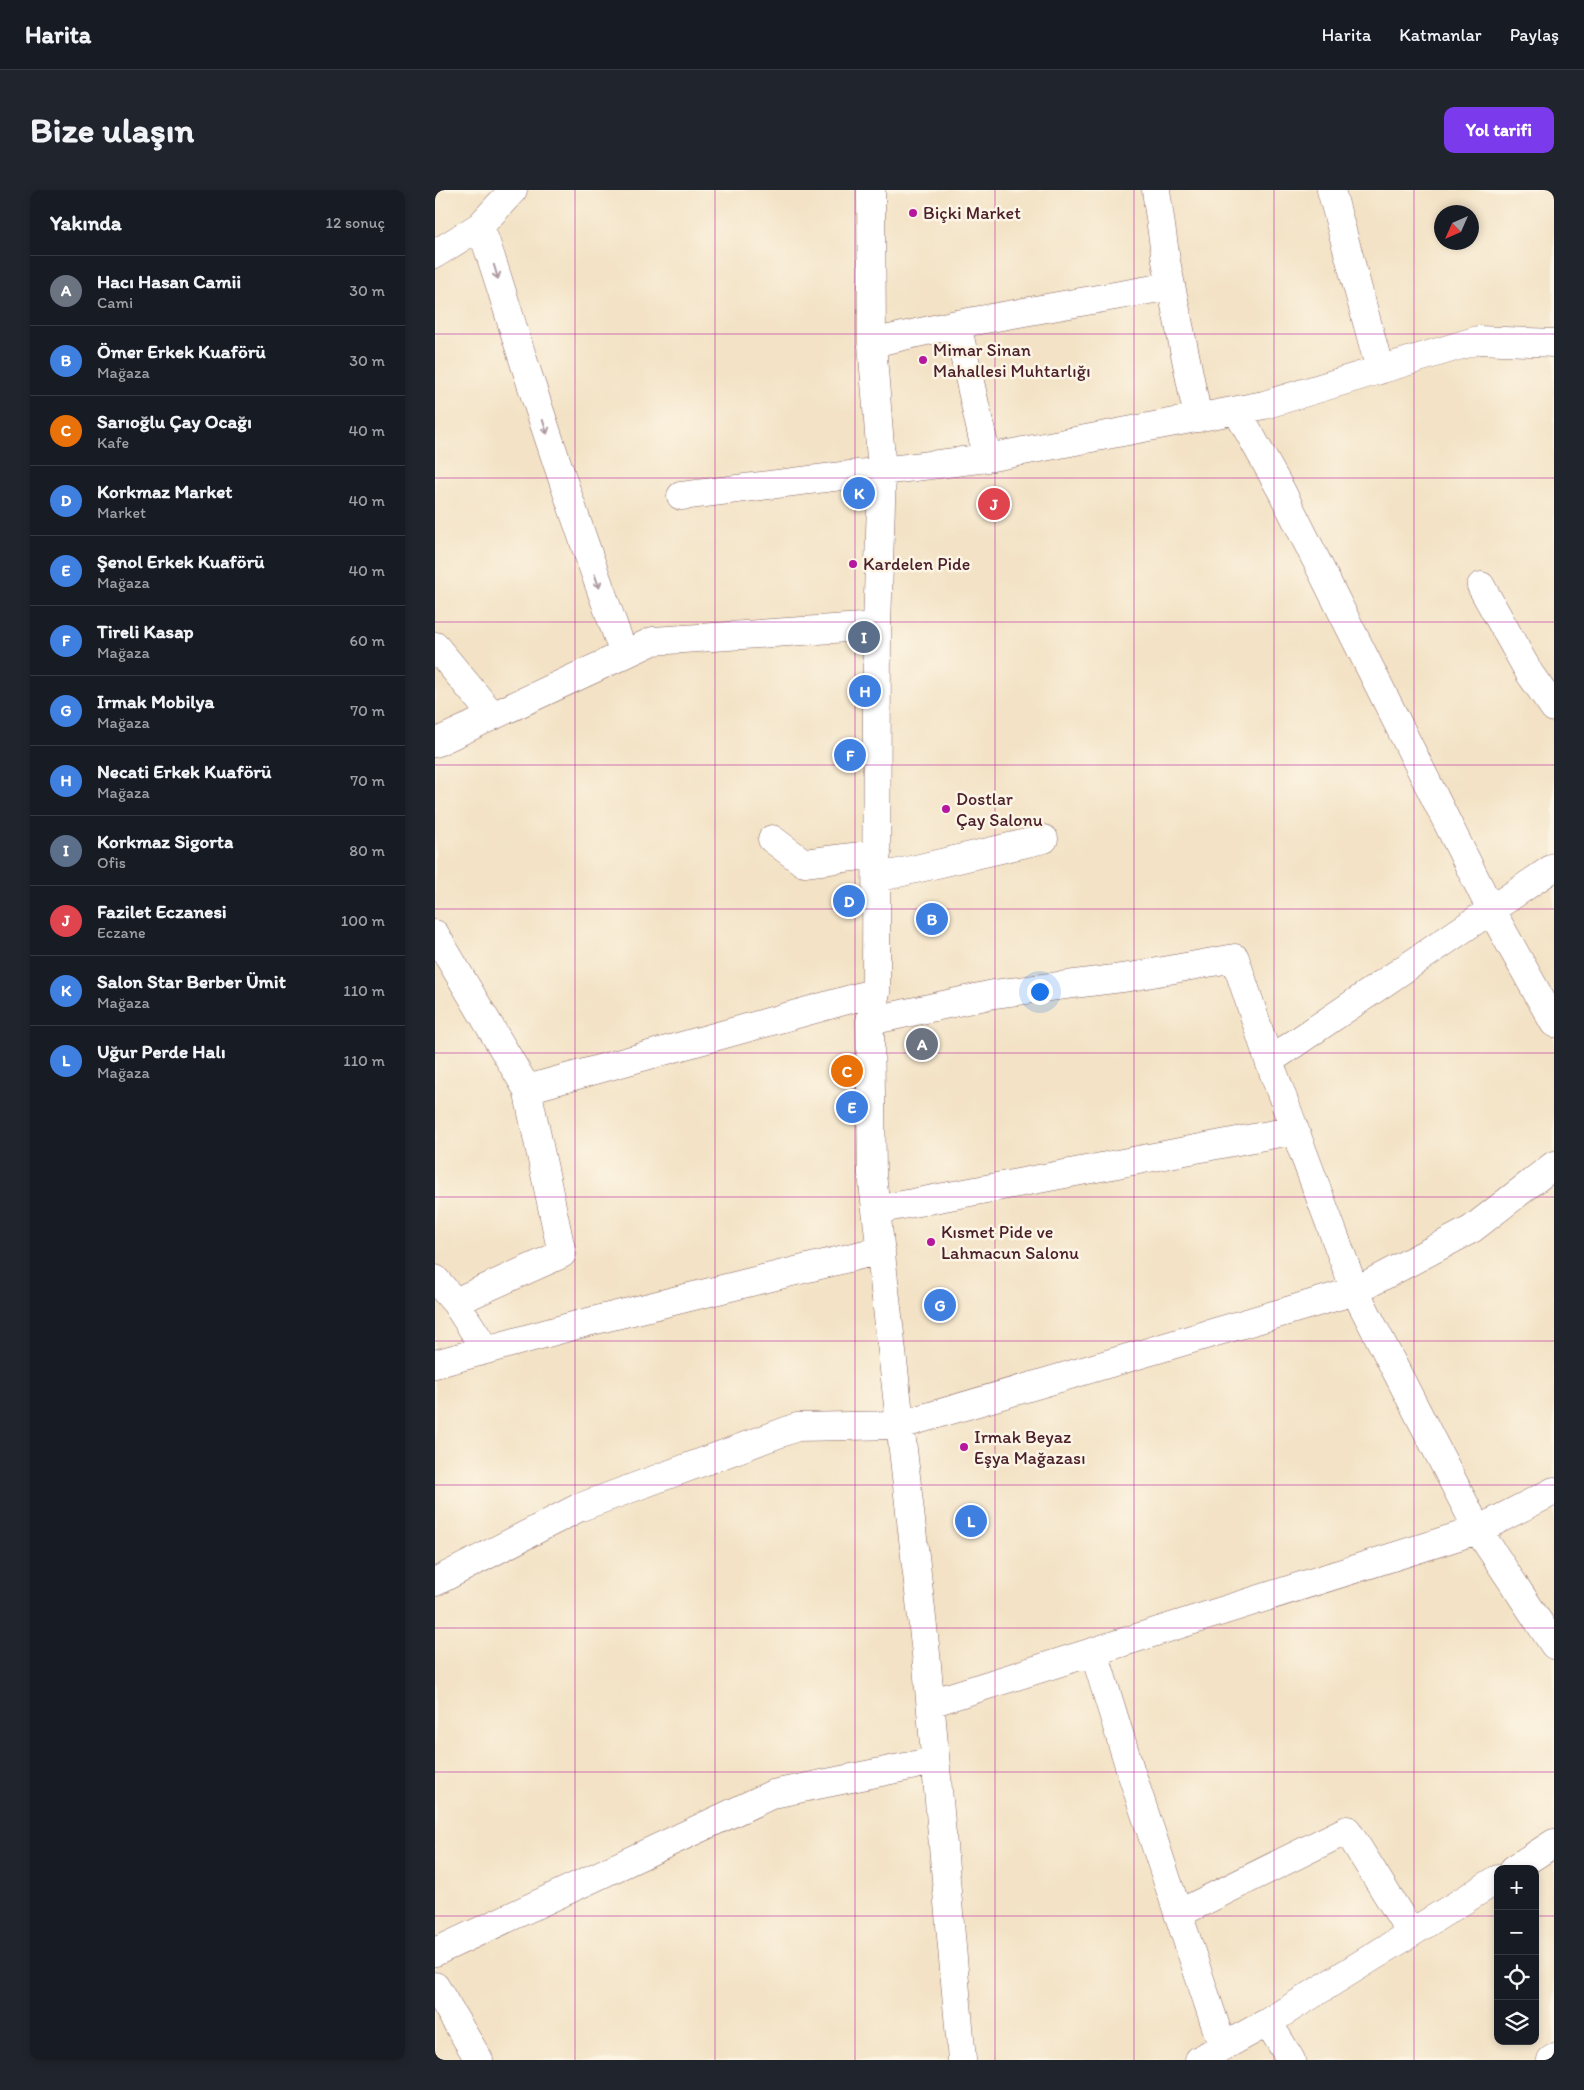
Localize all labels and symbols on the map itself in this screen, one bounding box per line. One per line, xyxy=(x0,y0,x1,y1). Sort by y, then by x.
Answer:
place label: Biçki Market xyxy=(923,202,1021,224)
north arrow xyxy=(1434,205,1479,250)
marker: Biçki Market xyxy=(907,207,919,219)
one-way arrow xyxy=(492,263,502,279)
place label: Mimar Sinan Mahallesi Muhtarlığı xyxy=(933,339,1091,382)
marker: Mimar Sinan Mahallesi Muhtarlığı xyxy=(917,354,929,366)
one-way arrow xyxy=(541,418,551,434)
pin: K xyxy=(843,474,875,512)
pin: J xyxy=(978,485,1010,523)
place label: Kardelen Pide xyxy=(863,553,970,575)
marker: Kardelen Pide xyxy=(847,558,859,570)
one-way arrow xyxy=(593,572,602,588)
pin: I xyxy=(848,618,880,656)
pin: H xyxy=(849,672,881,710)
pin: F xyxy=(834,736,866,774)
place label: Dostlar Çay Salonu xyxy=(956,788,1043,831)
marker: Dostlar Çay Salonu xyxy=(940,803,952,815)
pin: D xyxy=(833,882,865,920)
pin: B xyxy=(916,900,948,938)
your location xyxy=(1027,979,1053,1005)
pin: A xyxy=(906,1025,938,1063)
pin: C xyxy=(831,1052,863,1090)
pin: E xyxy=(836,1088,868,1126)
place label: Kısmet Pide ve Lahmacun Salonu xyxy=(941,1221,1079,1264)
marker: Kısmet Pide ve Lahmacun Salonu xyxy=(925,1236,937,1248)
pin: G xyxy=(924,1286,956,1324)
place label: Irmak Beyaz Eşya Mağazası xyxy=(974,1426,1086,1469)
marker: Irmak Beyaz Eşya Mağazası xyxy=(958,1441,970,1453)
pin: L xyxy=(955,1502,987,1540)

